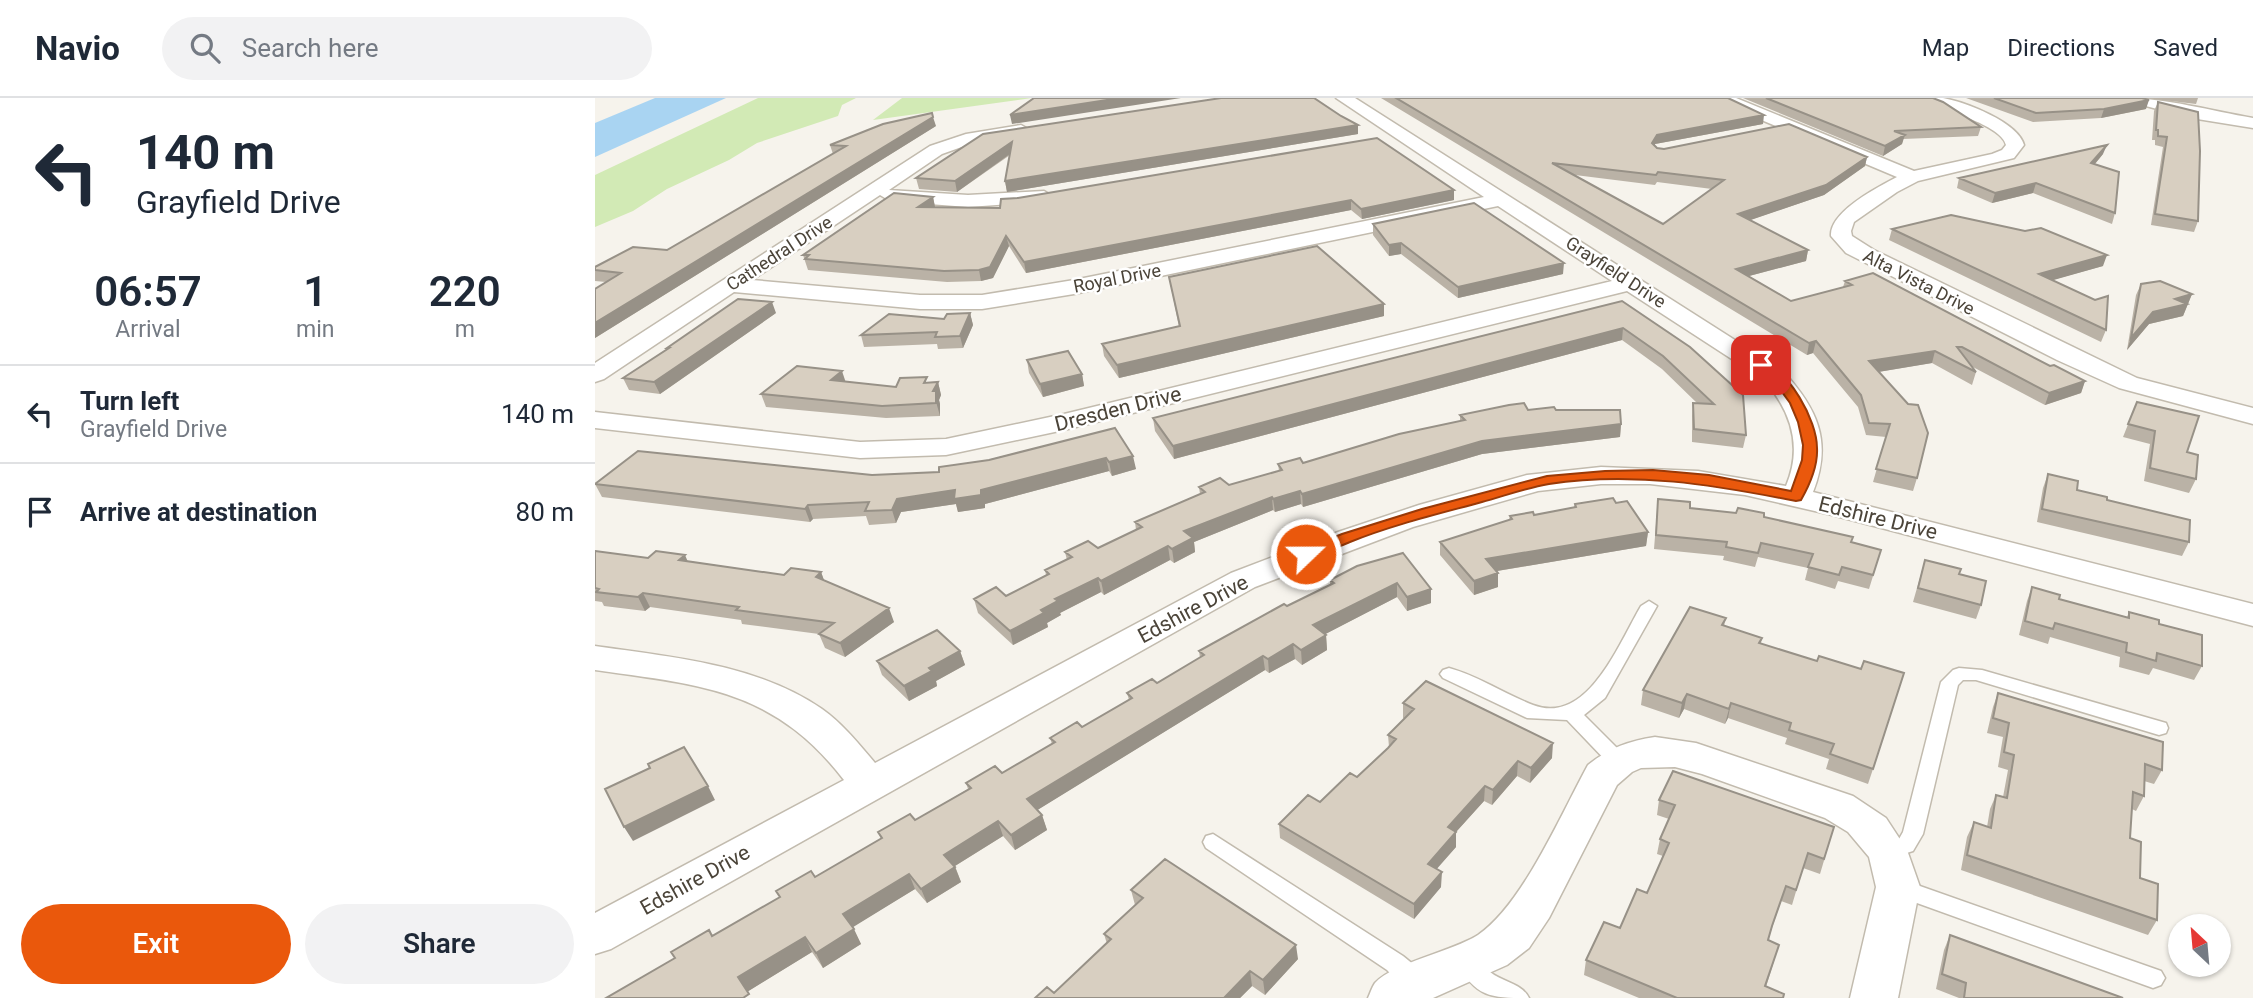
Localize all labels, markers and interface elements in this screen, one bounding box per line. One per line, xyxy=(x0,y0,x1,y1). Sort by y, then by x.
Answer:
search box xyxy=(162,17,652,80)
text: Navio xyxy=(35,29,120,68)
icon: search xyxy=(186,29,224,67)
text: Search here xyxy=(242,33,379,63)
text: Map xyxy=(1922,34,1969,62)
text: Directions xyxy=(2007,34,2115,62)
text: Saved xyxy=(2153,34,2218,62)
text: 140 m xyxy=(136,124,275,181)
icon: left xyxy=(21,126,112,217)
text: Grayfield Drive xyxy=(136,183,341,221)
street label: Cathedral Drive xyxy=(722,211,836,295)
street label: Grayfield Drive xyxy=(1562,232,1670,312)
street label: Alta Vista Drive xyxy=(1860,245,1978,319)
street label: Royal Drive xyxy=(1071,259,1163,297)
text: 06:57 xyxy=(94,267,202,316)
text: 1 xyxy=(303,267,327,316)
text: 220 xyxy=(429,267,501,316)
text: Arrival xyxy=(115,316,181,343)
text: min xyxy=(296,316,334,343)
text: m xyxy=(455,316,475,343)
pin xyxy=(1731,335,1791,395)
icon: arrive xyxy=(1742,346,1780,384)
street label: Dresden Drive xyxy=(1052,382,1184,436)
text: Turn left xyxy=(80,386,179,416)
icon: left xyxy=(21,395,59,433)
text: 140 m xyxy=(501,399,574,429)
text: Grayfield Drive xyxy=(80,416,227,443)
street label: Edshire Drive xyxy=(1816,492,1940,544)
icon: arrive xyxy=(21,493,59,531)
text: Arrive at destination xyxy=(80,497,317,527)
text: 80 m xyxy=(516,497,574,527)
position arrow xyxy=(1269,517,1343,591)
street label: Edshire Drive xyxy=(1134,570,1252,648)
street label: Edshire Drive xyxy=(636,840,754,920)
button: Exit xyxy=(21,904,291,984)
button: Share xyxy=(305,904,574,984)
north arrow xyxy=(2168,914,2231,976)
map controls xyxy=(2168,914,2231,977)

